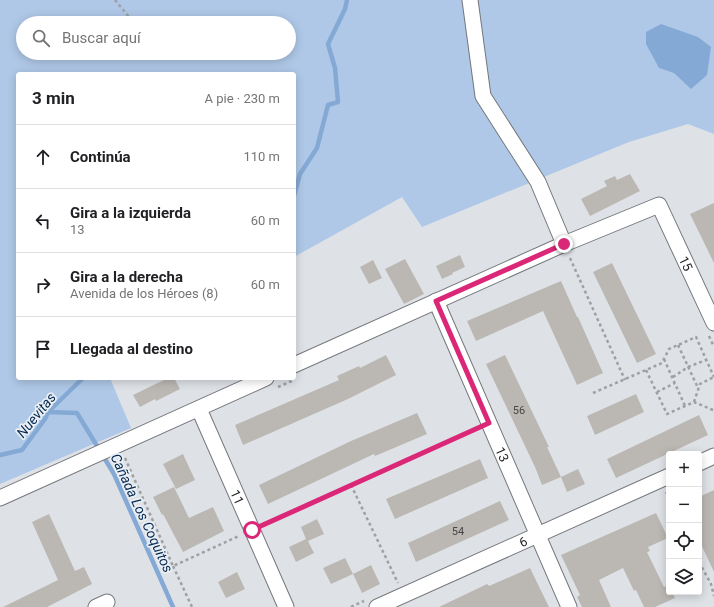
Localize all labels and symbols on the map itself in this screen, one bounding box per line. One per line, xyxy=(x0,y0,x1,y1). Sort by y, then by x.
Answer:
route end xyxy=(555,235,573,253)
street label: 15 xyxy=(676,254,696,273)
water label: Nuevitas xyxy=(13,389,59,441)
house number: 56 xyxy=(513,404,525,417)
street label: 13 xyxy=(492,445,512,464)
water label: Cañada Los Coquitos xyxy=(107,451,177,575)
street label: 11 xyxy=(227,487,247,507)
route start xyxy=(243,521,261,539)
house number: 54 xyxy=(452,525,464,538)
street label: 6 xyxy=(517,534,530,550)

